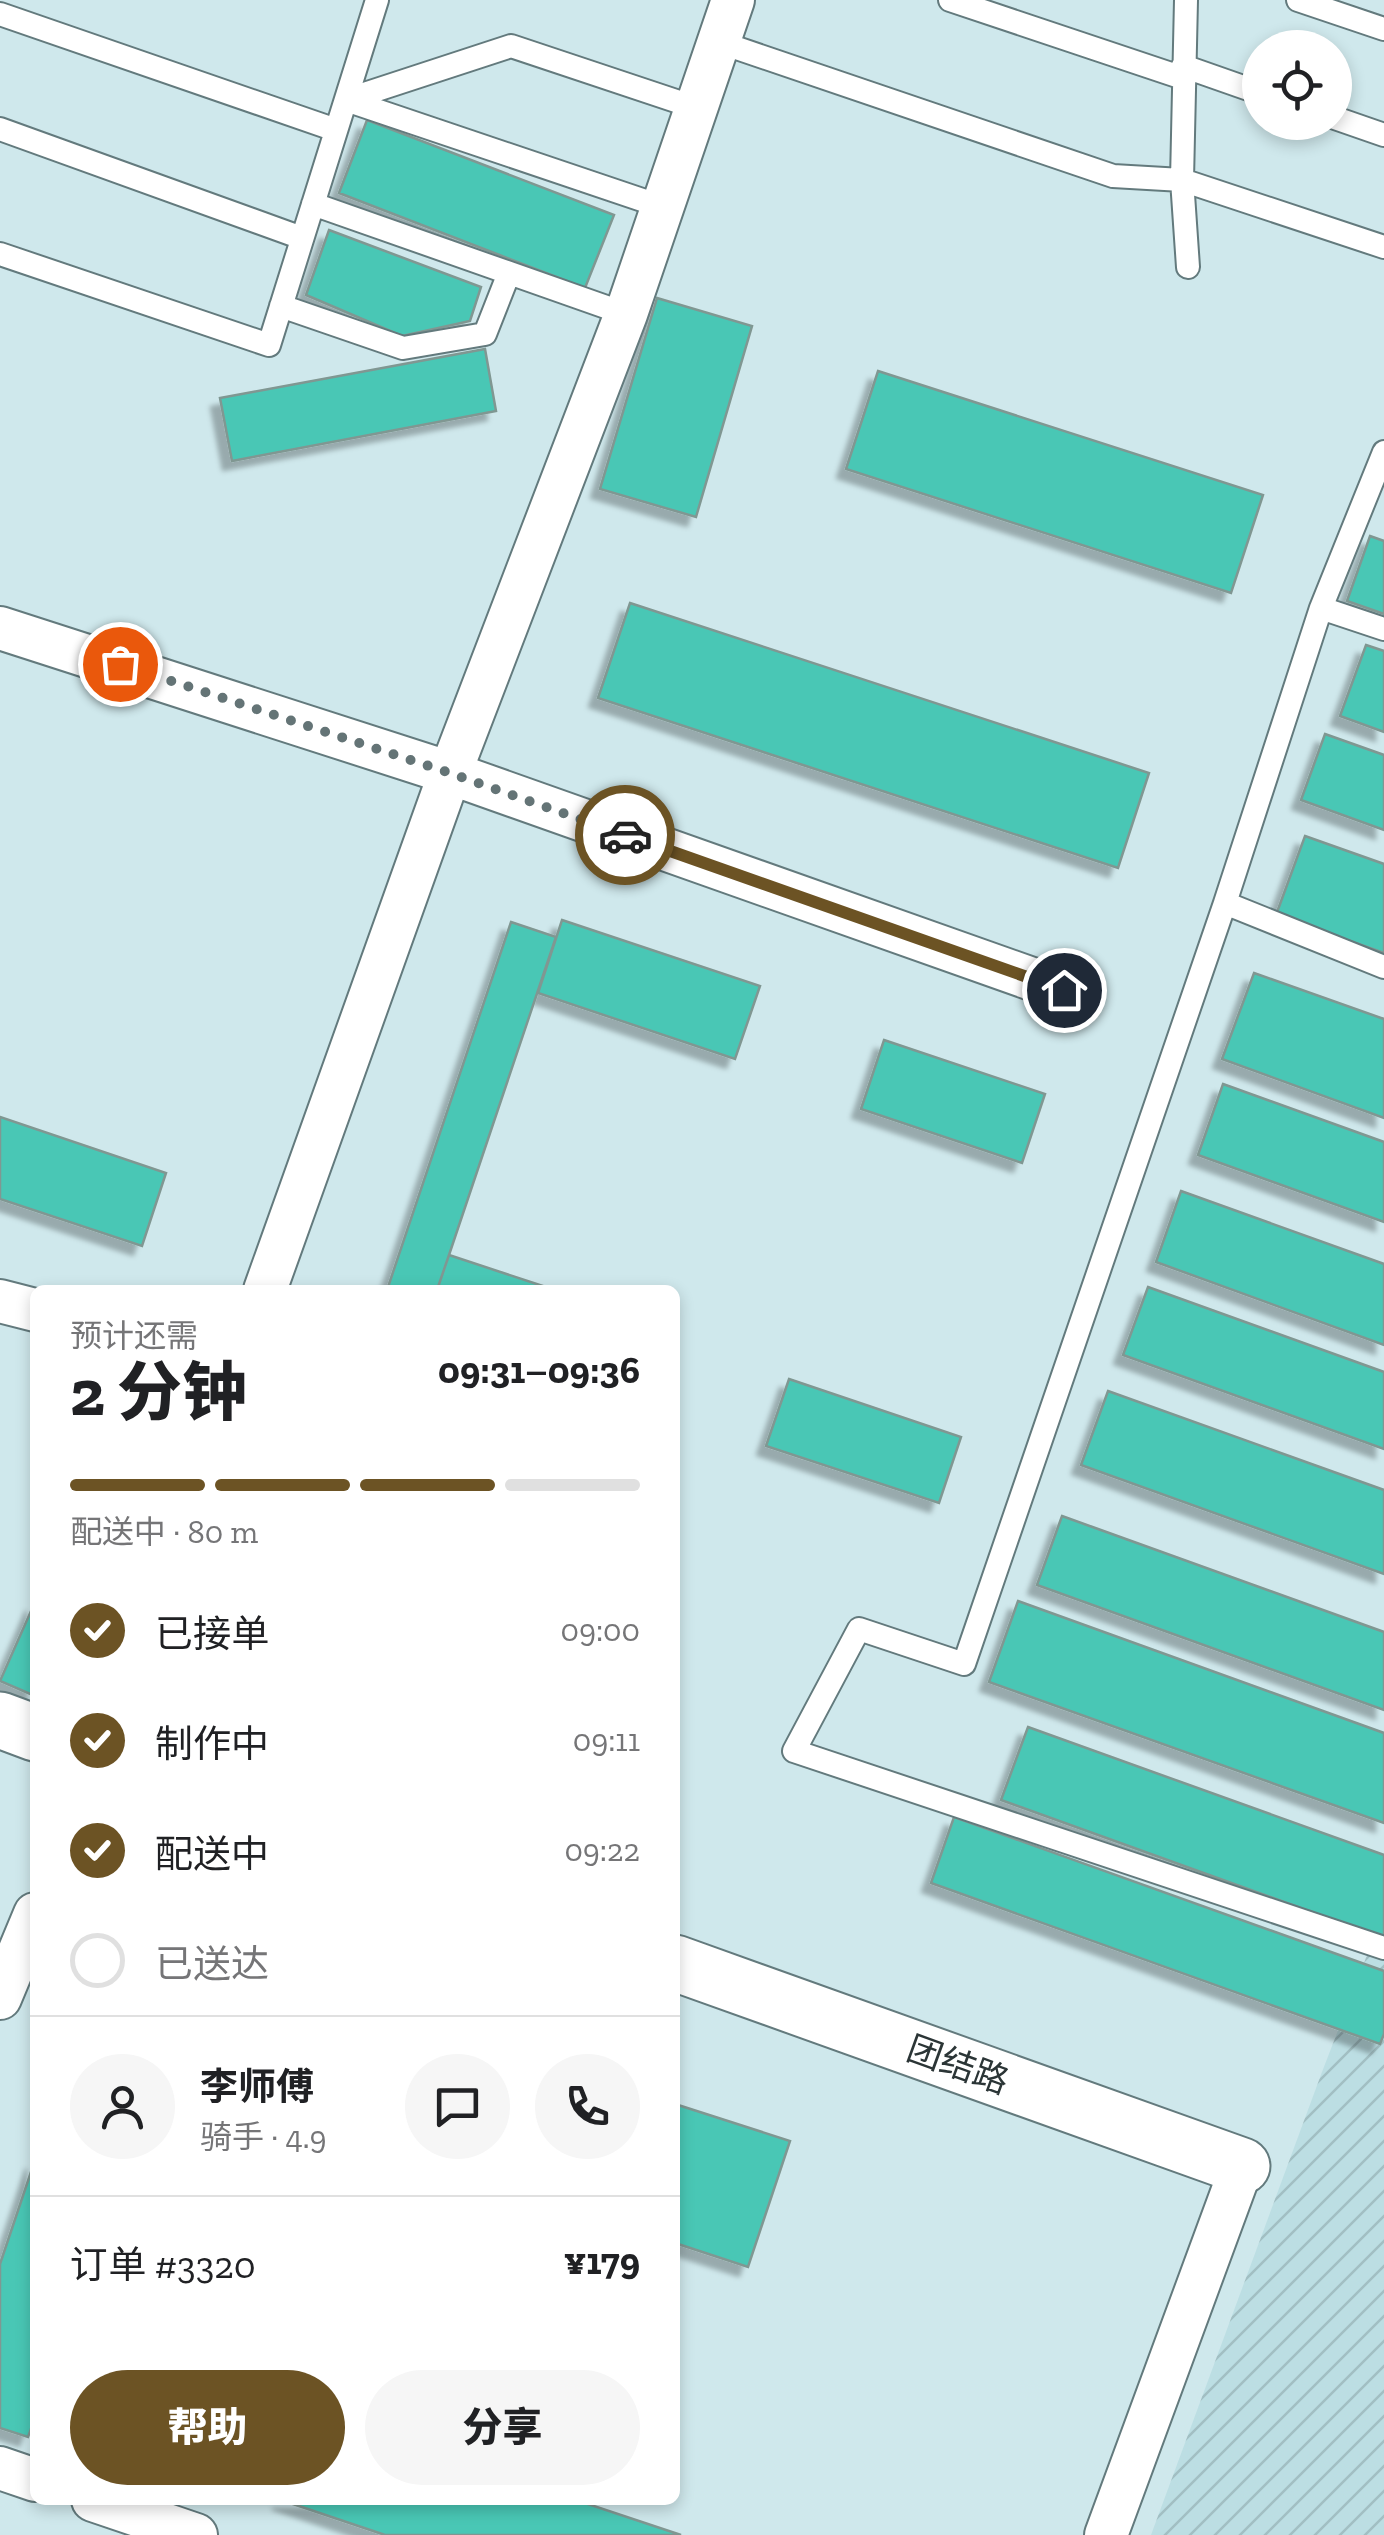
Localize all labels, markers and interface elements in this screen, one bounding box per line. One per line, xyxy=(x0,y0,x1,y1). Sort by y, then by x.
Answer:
map controls xyxy=(1242,30,1352,140)
button: locate xyxy=(1242,30,1352,140)
pin xyxy=(78,622,163,707)
icon: bag xyxy=(93,637,148,692)
courier xyxy=(575,785,675,885)
icon: car xyxy=(598,808,653,863)
pin xyxy=(1022,948,1107,1033)
icon: home xyxy=(1037,963,1092,1018)
text: 预计还需 xyxy=(70,1317,198,1355)
text: 09:31–09:36 xyxy=(438,1347,640,1393)
text: 2 分钟 xyxy=(70,1354,247,1432)
text: 配送中 · 80 m xyxy=(70,1513,258,1551)
icon: check xyxy=(70,1603,125,1658)
text: 已接单 xyxy=(155,1611,269,1657)
text: 09:00 xyxy=(561,1611,640,1649)
icon: check xyxy=(70,1713,125,1768)
text: 制作中 xyxy=(155,1721,269,1767)
text: 09:11 xyxy=(573,1721,640,1759)
icon: check xyxy=(70,1823,125,1878)
text: 配送中 xyxy=(155,1831,269,1877)
text: 09:22 xyxy=(564,1831,640,1869)
text: 已送达 xyxy=(155,1941,269,1987)
street label: 团结路 xyxy=(901,2027,1015,2103)
button: person xyxy=(70,2054,175,2159)
button: chat xyxy=(405,2054,510,2159)
button: phone xyxy=(535,2054,640,2159)
text: 李师傅 xyxy=(200,2064,314,2110)
text: 骑手 · 4.9 xyxy=(200,2118,327,2156)
text: ¥179 xyxy=(564,2238,640,2284)
text: 订单 #3320 xyxy=(70,2242,256,2288)
button: 帮助 xyxy=(70,2370,345,2485)
button: 分享 xyxy=(365,2370,640,2485)

